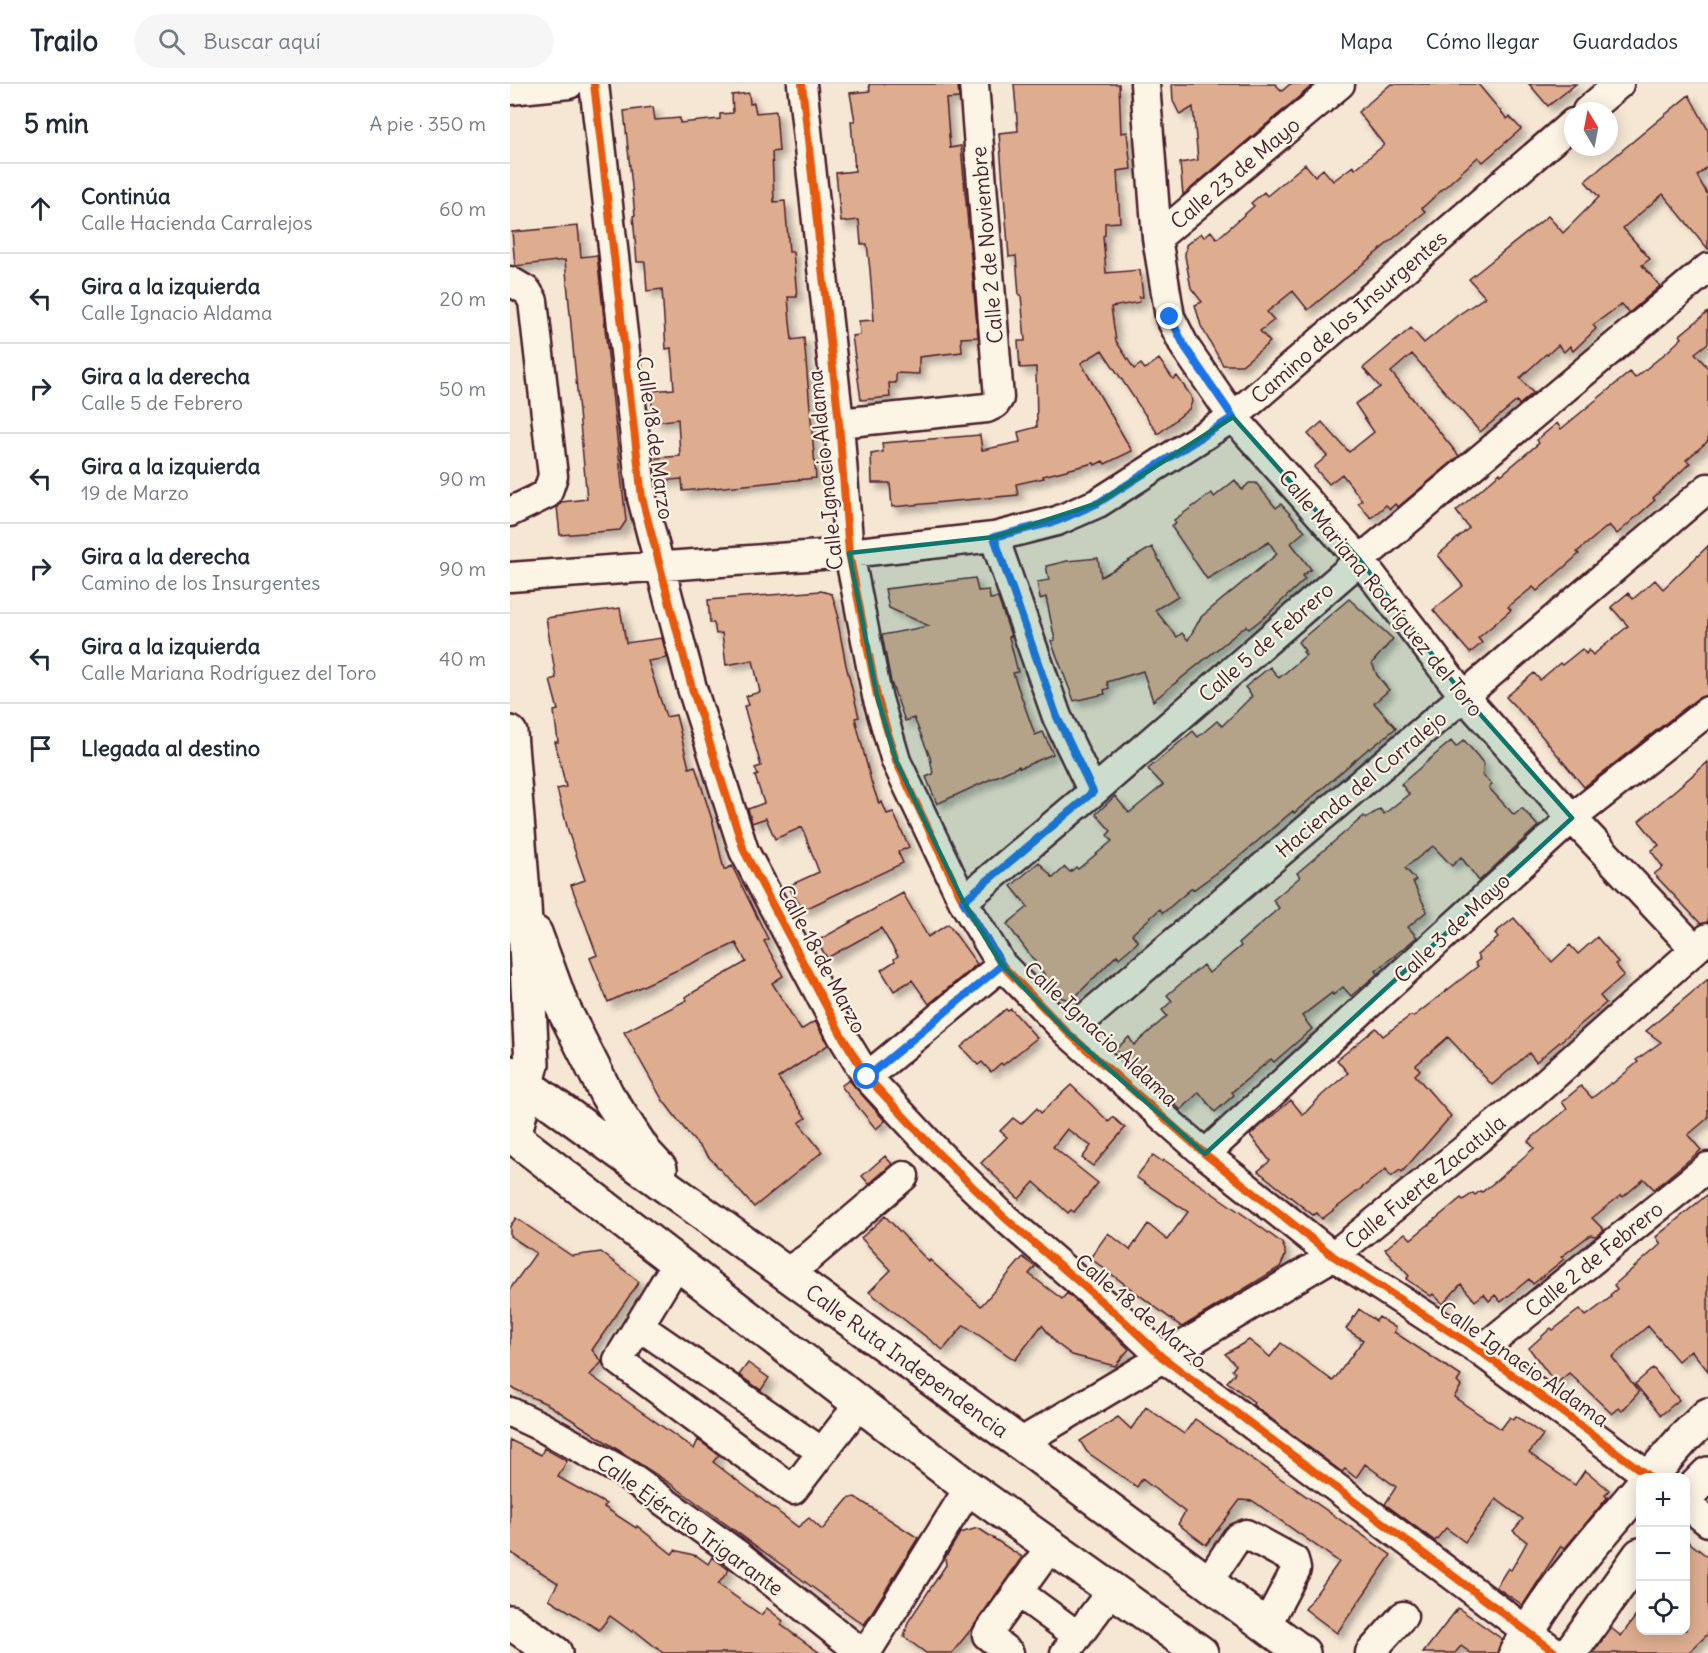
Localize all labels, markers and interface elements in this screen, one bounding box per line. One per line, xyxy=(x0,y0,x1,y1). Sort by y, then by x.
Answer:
search box xyxy=(134,14,554,68)
text: Trailo xyxy=(30,23,98,59)
icon: search xyxy=(155,25,188,58)
text: Buscar aquí xyxy=(203,27,321,55)
text: Mapa xyxy=(1340,28,1393,55)
text: Cómo llegar xyxy=(1426,28,1539,55)
text: Guardados xyxy=(1572,28,1678,55)
north arrow xyxy=(1564,102,1618,156)
text: 5 min xyxy=(24,107,89,140)
text: A pie · 350 m xyxy=(369,111,486,136)
street label: Calle 23 de Mayo xyxy=(1165,111,1305,235)
street label: Calle 2 de Noviembre xyxy=(965,145,1009,345)
text: Continúa xyxy=(81,182,170,210)
icon: ahead xyxy=(24,192,57,225)
text: 60 m xyxy=(439,196,486,221)
text: Calle Hacienda Carralejos xyxy=(81,210,313,235)
street label: Camino de los Insurgentes xyxy=(1245,224,1453,410)
text: Gira a la izquierda xyxy=(81,272,260,300)
icon: left xyxy=(24,282,57,315)
text: 20 m xyxy=(440,286,486,311)
text: Calle Ignacio Aldama xyxy=(81,300,272,325)
route end xyxy=(1156,303,1182,329)
street label: Calle 18 de Marzo xyxy=(630,355,680,521)
text: Gira a la derecha xyxy=(81,362,250,390)
street label: Calle Ignacio Aldama xyxy=(801,369,849,571)
icon: right xyxy=(24,372,57,405)
text: 50 m xyxy=(439,376,486,401)
text: Calle 5 de Febrero xyxy=(81,390,243,415)
text: Gira a la izquierda xyxy=(81,452,260,480)
icon: left xyxy=(24,462,57,495)
street label: Calle Mariana Rodríguez del Toro xyxy=(1273,464,1489,722)
text: 90 m xyxy=(439,466,486,491)
text: 19 de Marzo xyxy=(81,480,189,505)
text: Gira a la derecha xyxy=(81,542,250,570)
icon: right xyxy=(24,552,57,585)
text: 90 m xyxy=(439,556,486,581)
text: Camino de los Insurgentes xyxy=(81,570,320,595)
street label: Calle 5 de Febrero xyxy=(1193,576,1339,708)
text: Gira a la izquierda xyxy=(81,632,260,660)
icon: left xyxy=(24,642,57,675)
text: 40 m xyxy=(439,646,486,671)
text: Calle Mariana Rodríguez del Toro xyxy=(81,660,377,685)
street label: Hacienda del Corralejo xyxy=(1270,704,1452,864)
icon: arrive xyxy=(24,732,57,765)
text: Llegada al destino xyxy=(81,734,260,762)
street label: Calle 3 de Mayo xyxy=(1388,867,1516,989)
street label: Calle 18 de Marzo xyxy=(771,880,873,1038)
street label: Calle Ignacio Aldama xyxy=(1018,956,1184,1112)
route start xyxy=(853,1063,879,1089)
street label: Calle Fuerte Zacatula xyxy=(1339,1109,1511,1255)
street label: Calle 2 de Febrero xyxy=(1520,1195,1668,1323)
street label: Calle 18 de Marzo xyxy=(1069,1248,1213,1374)
street label: Calle Ruta Independencia xyxy=(800,1278,1014,1444)
street label: Calle Ignacio Aldama xyxy=(1434,1295,1614,1433)
street label: Calle Ejército Trigarante xyxy=(591,1448,789,1602)
map controls xyxy=(1636,1473,1690,1635)
button: + xyxy=(1636,1473,1690,1527)
button: − xyxy=(1636,1527,1690,1581)
button: locate xyxy=(1636,1581,1690,1635)

